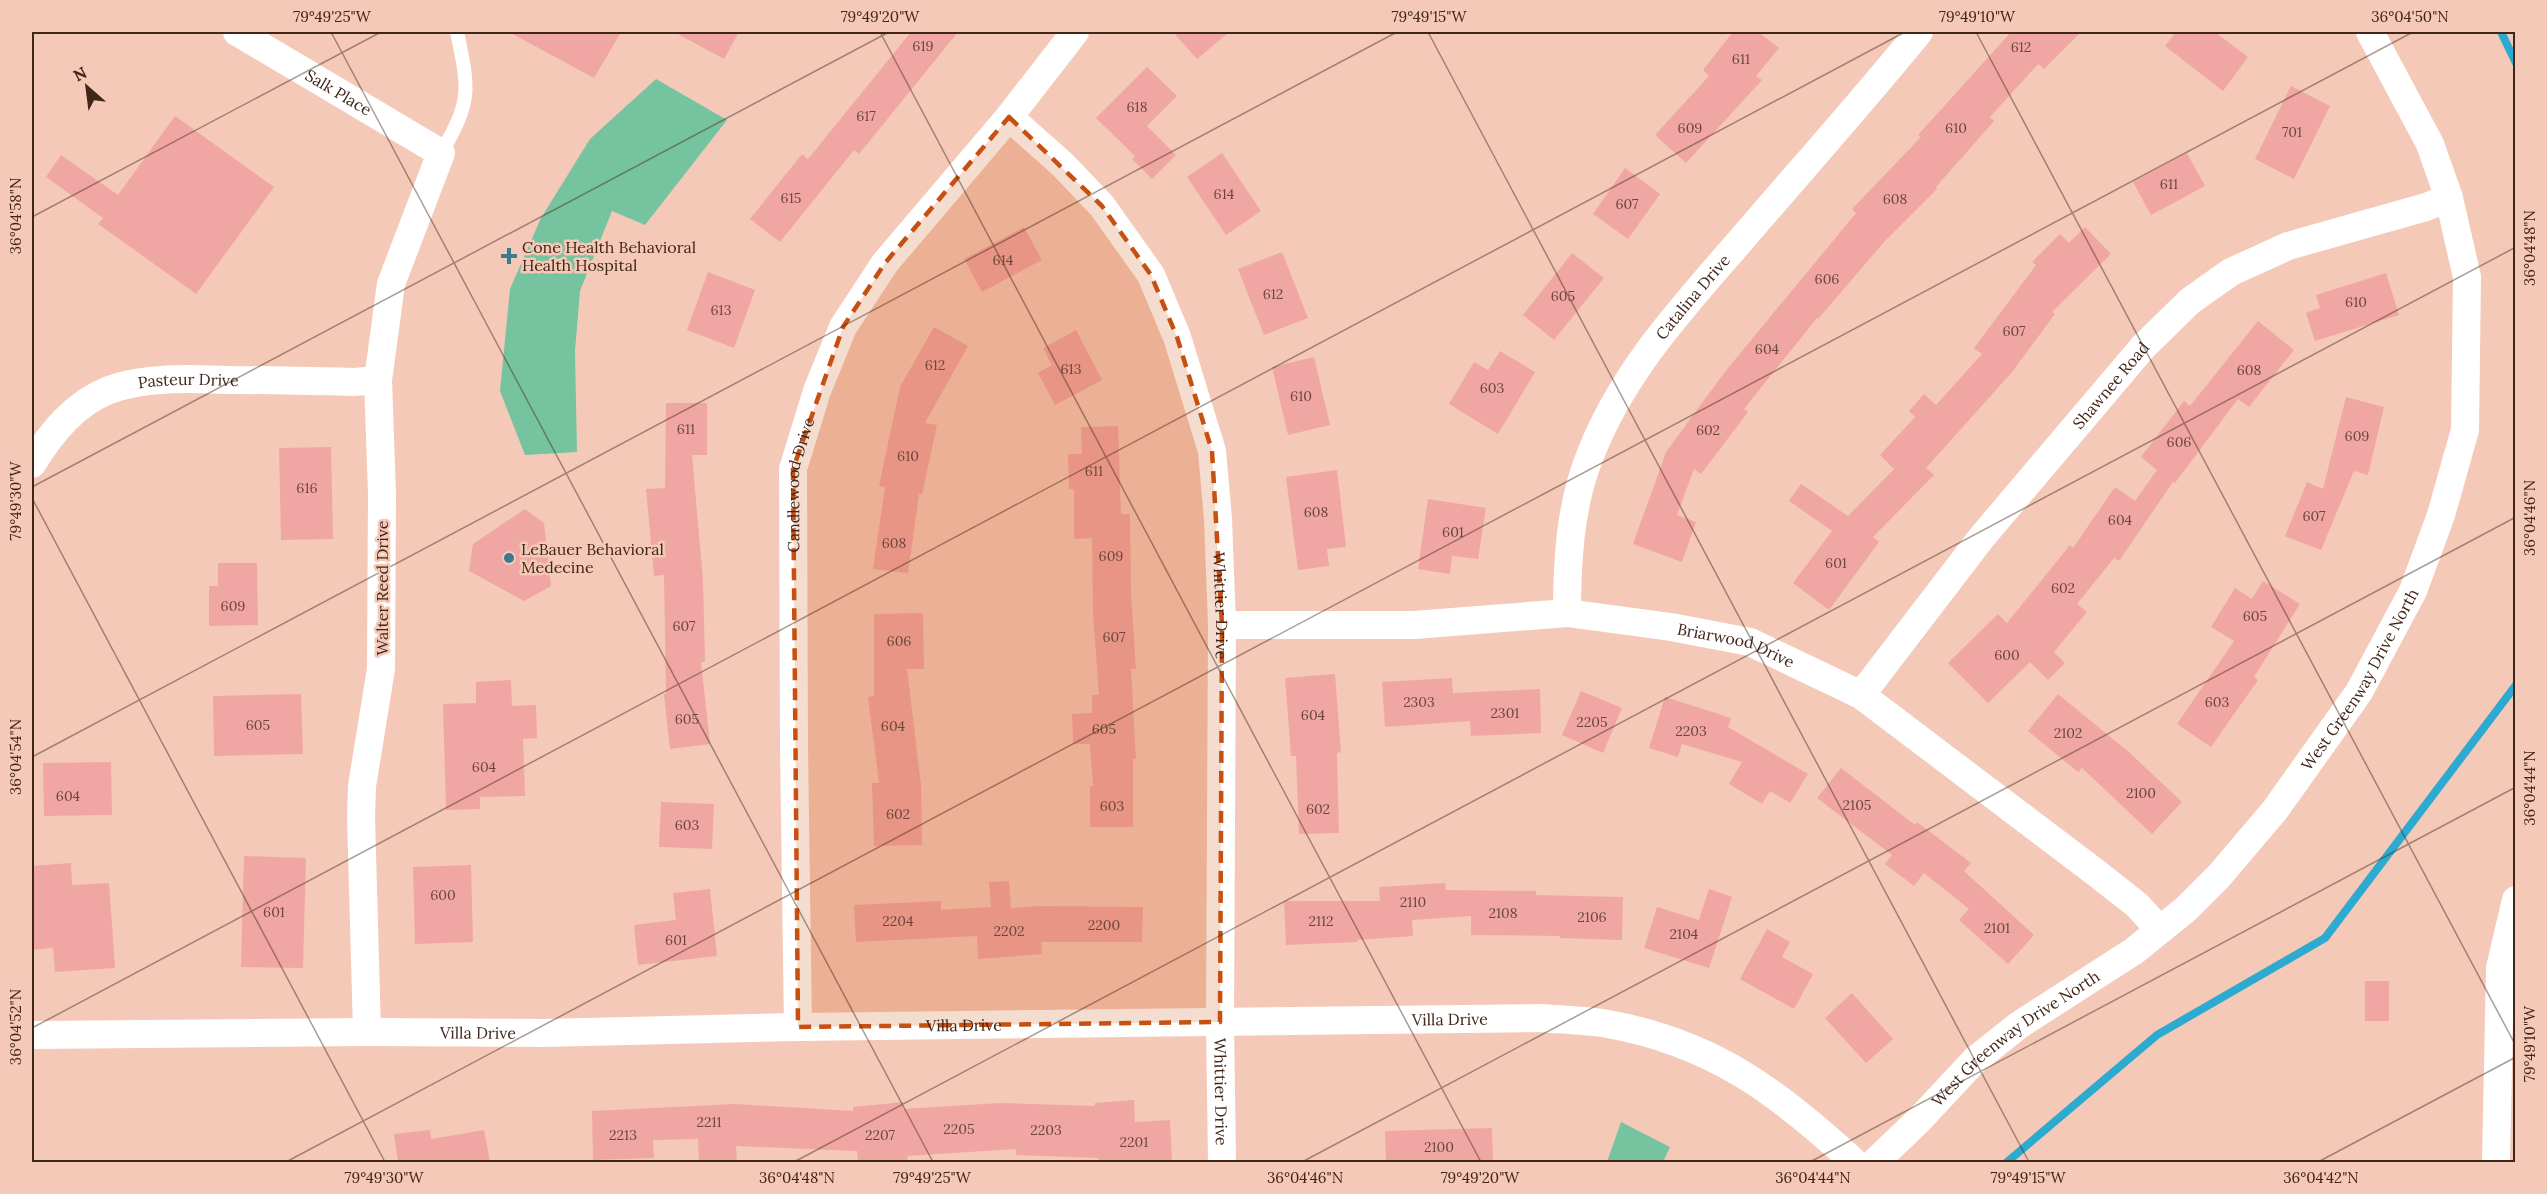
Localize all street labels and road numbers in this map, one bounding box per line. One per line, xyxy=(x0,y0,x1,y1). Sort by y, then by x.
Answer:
street label: Salk Place xyxy=(302,65,376,120)
street label: Catalina Drive xyxy=(1651,250,1734,343)
street label: Shawnee Road xyxy=(2068,337,2153,433)
street label: Pasteur Drive xyxy=(136,369,239,392)
street label: Candlewood Drive xyxy=(783,415,818,553)
street label: Walter Reed Drive xyxy=(372,520,392,655)
street label: Whittier Drive xyxy=(1209,552,1232,660)
street label: West Greenway Drive North xyxy=(2297,585,2423,774)
street label: Briarwood Drive xyxy=(1676,618,1798,672)
street label: West Greenway Drive North xyxy=(1927,966,2104,1110)
street label: Villa Drive xyxy=(1411,1009,1488,1030)
street label: Villa Drive xyxy=(925,1015,1002,1035)
street label: Villa Drive xyxy=(439,1022,516,1043)
street label: Whittier Drive xyxy=(1210,1038,1232,1146)

